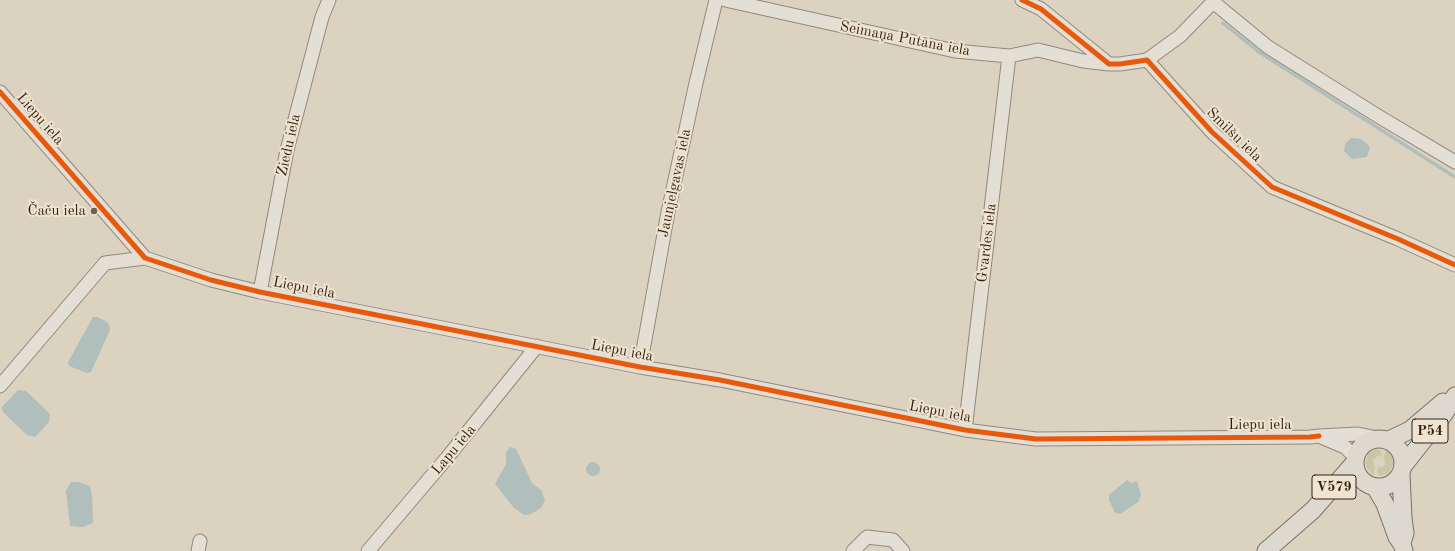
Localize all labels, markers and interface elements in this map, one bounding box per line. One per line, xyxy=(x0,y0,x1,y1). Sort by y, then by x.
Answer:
street label: Seimaņa Putāna iela xyxy=(838,18,972,60)
street label: Liepu iela xyxy=(12,89,68,149)
street label: Smilšu iela xyxy=(1202,104,1266,166)
street label: Ziedu iela xyxy=(273,112,305,178)
street label: Jaunjelgavas iela xyxy=(655,127,695,239)
place label: Čaču iela xyxy=(27,202,86,220)
street label: Gvardes iela xyxy=(973,202,1001,284)
marker: Čaču iela xyxy=(89,206,99,216)
street label: Liepu iela xyxy=(271,273,337,303)
street label: Liepu iela xyxy=(589,336,655,366)
street label: Liepu iela xyxy=(907,397,973,427)
street label: Liepu iela xyxy=(1228,416,1292,434)
road number: P54 xyxy=(1412,419,1448,443)
street label: Lapu iela xyxy=(428,421,480,479)
road number: V579 xyxy=(1312,475,1356,499)

